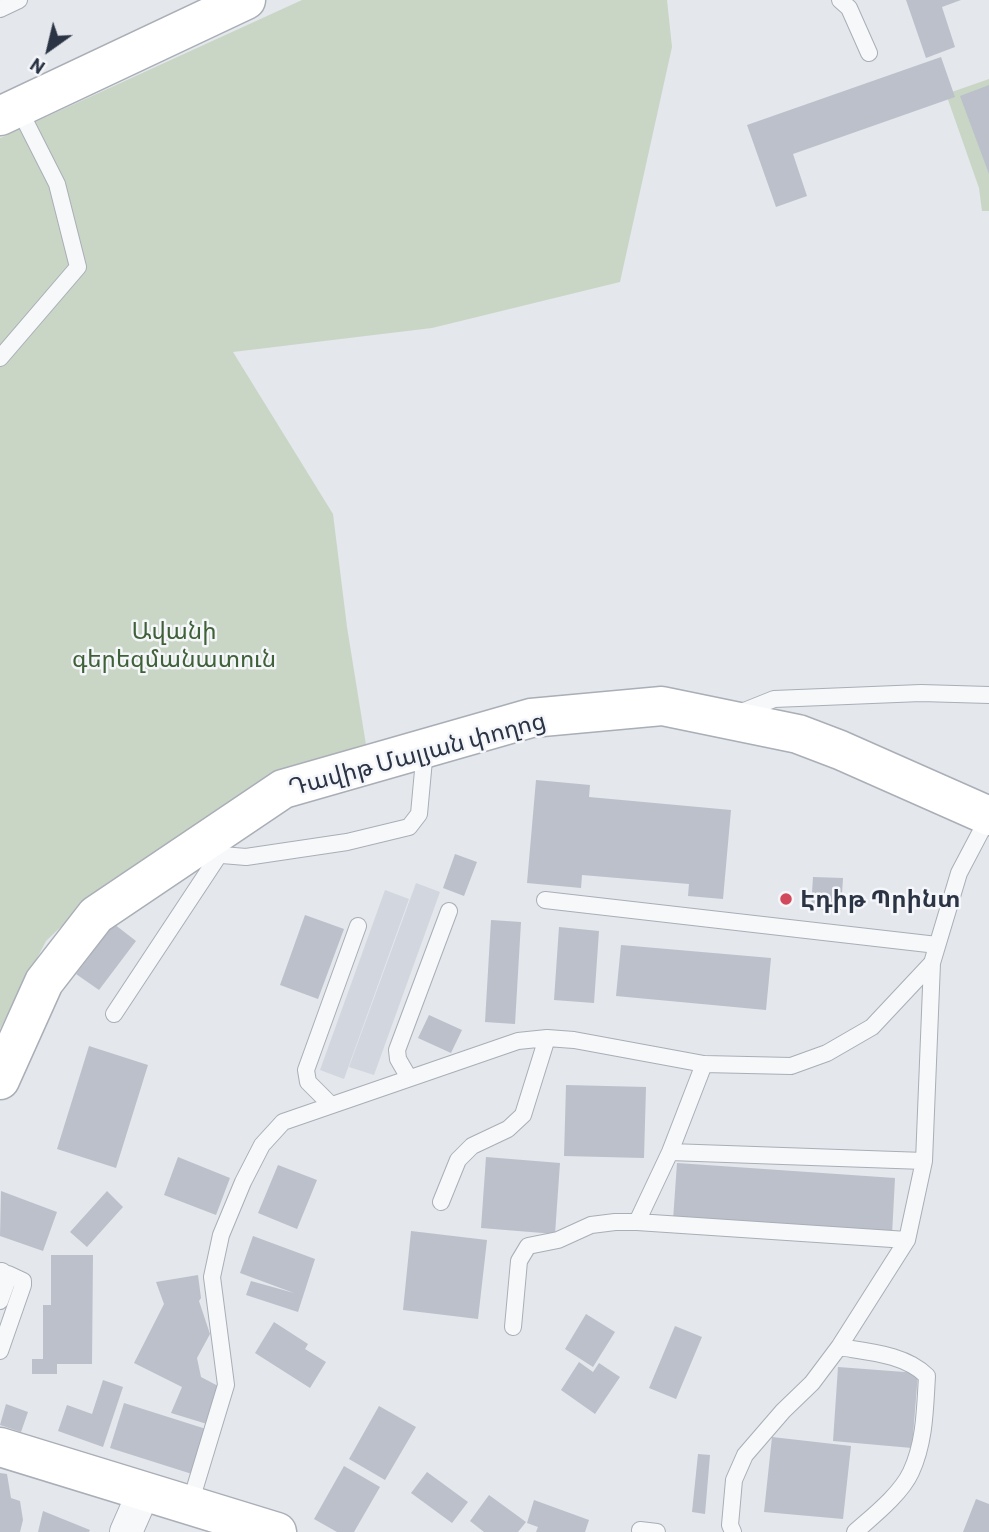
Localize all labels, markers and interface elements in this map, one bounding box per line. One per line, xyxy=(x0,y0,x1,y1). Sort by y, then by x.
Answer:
north arrow xyxy=(14,14,84,84)
text: N xyxy=(25,54,49,80)
park label: Ավանի գերեզմանատուն xyxy=(72,617,276,673)
street label: Դավիթ Մալյան փողոց xyxy=(285,706,549,802)
place label: Էդիթ Պրինտ xyxy=(800,885,961,913)
marker: Էդիթ Պրինտ xyxy=(778,891,794,907)

